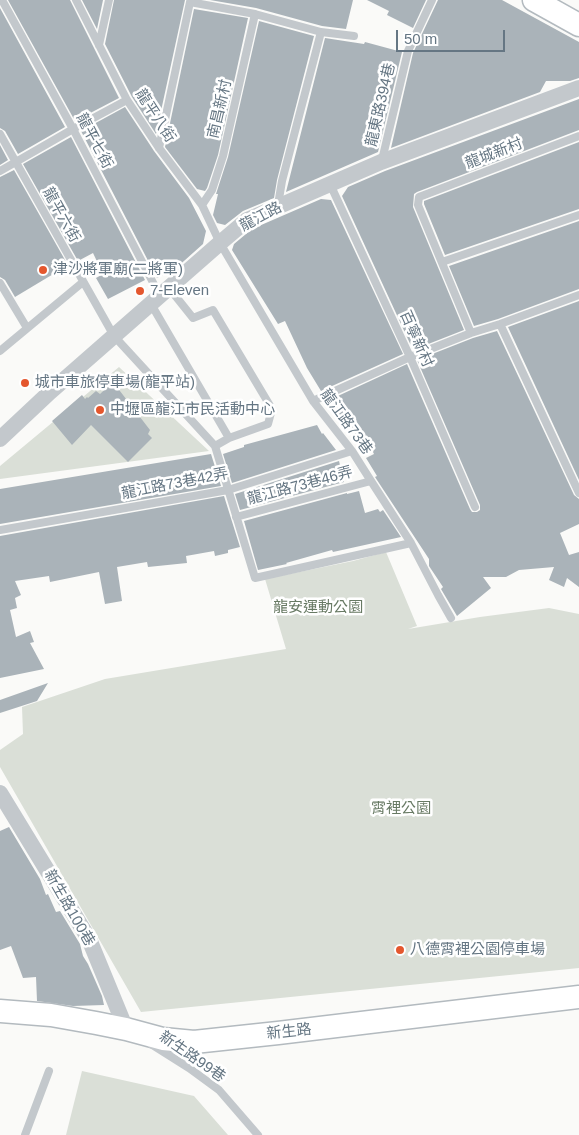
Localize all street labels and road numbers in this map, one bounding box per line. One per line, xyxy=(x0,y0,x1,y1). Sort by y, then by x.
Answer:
street label: 龍東路394巷 xyxy=(363,62,399,148)
street label: 南昌新村 xyxy=(204,78,236,140)
street label: 龍平八街 xyxy=(131,86,179,146)
street label: 龍平七街 xyxy=(72,110,116,172)
street label: 龍城新村 xyxy=(463,135,525,173)
street label: 龍平六街 xyxy=(39,184,83,246)
street label: 龍江路 xyxy=(237,198,285,236)
street label: 百寧新村 xyxy=(396,308,436,370)
street label: 龍江路73巷 xyxy=(316,386,376,458)
street label: 龍江路73巷46弄 xyxy=(245,463,355,509)
street label: 龍江路73巷42弄 xyxy=(120,465,230,503)
street label: 新生路100巷 xyxy=(40,867,98,949)
street label: 新生路 xyxy=(266,1021,312,1043)
street label: 新生路99巷 xyxy=(155,1028,229,1086)

